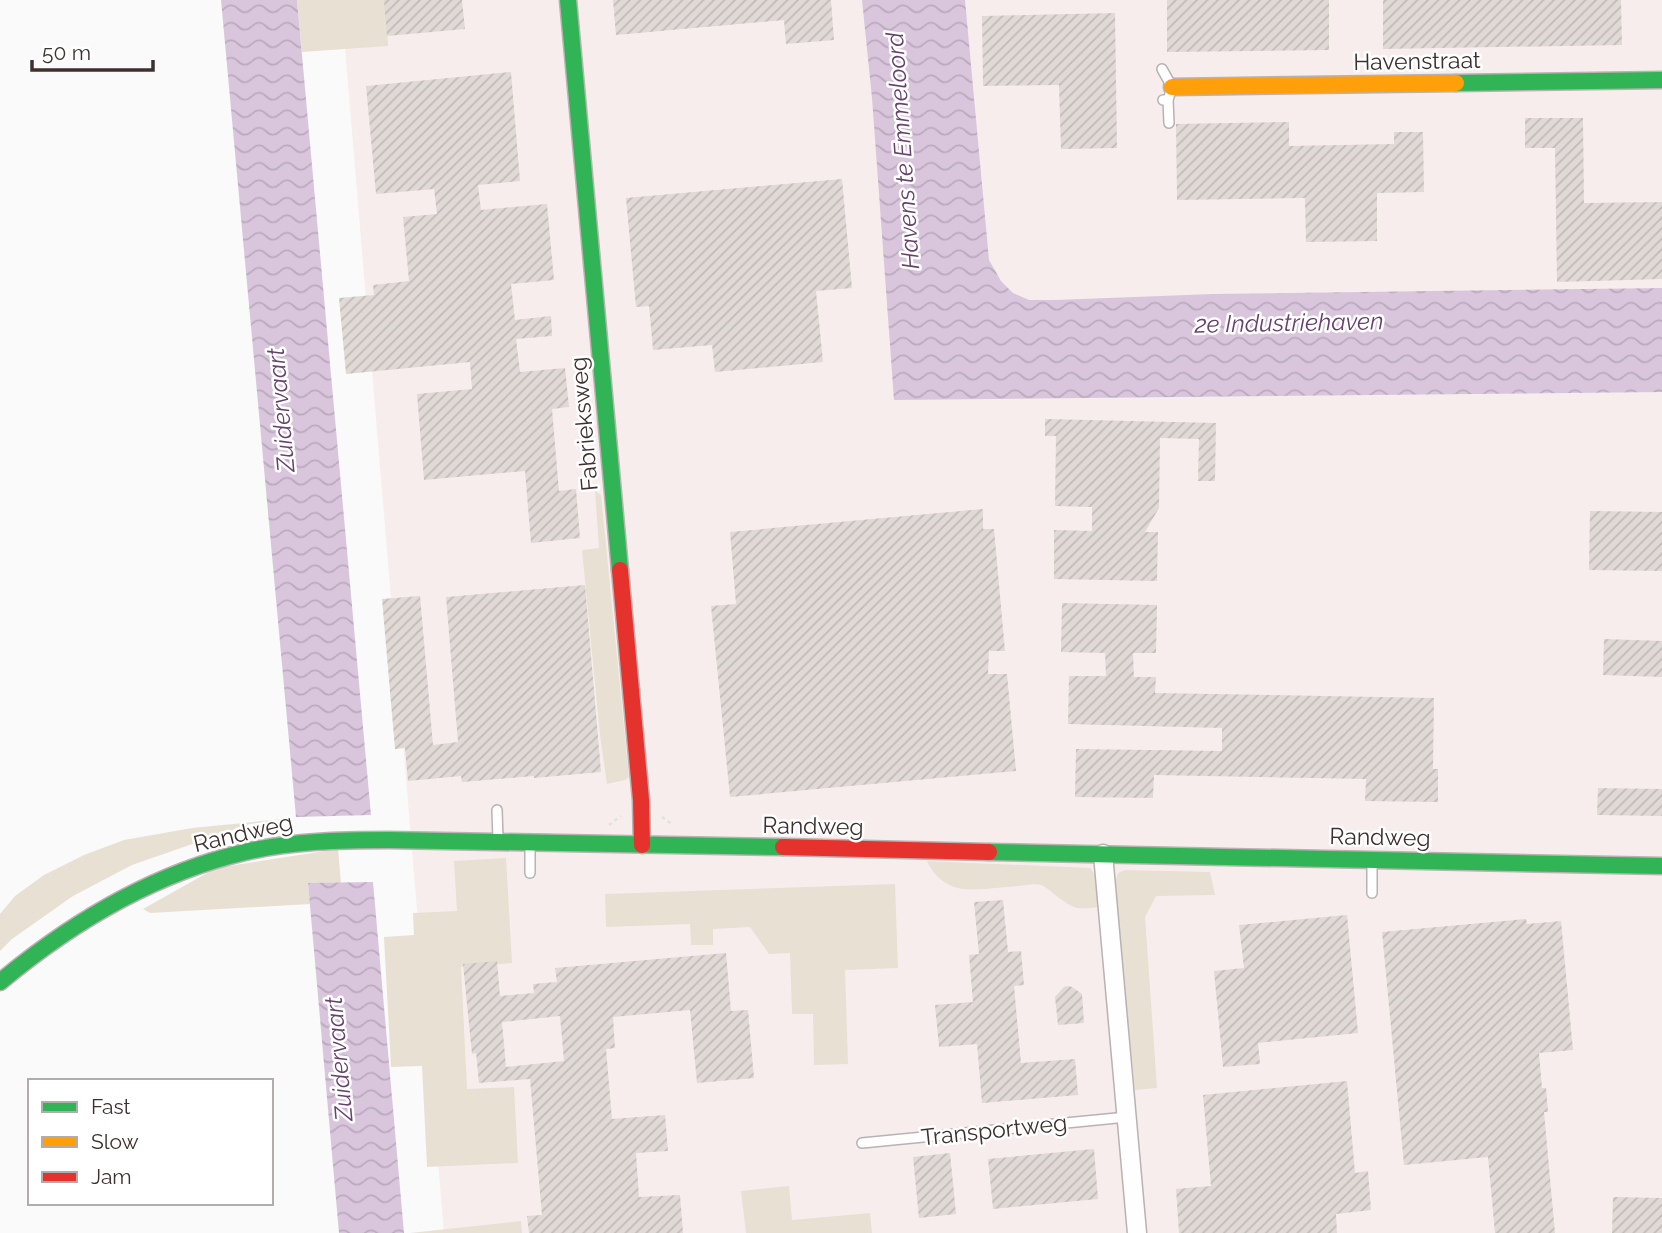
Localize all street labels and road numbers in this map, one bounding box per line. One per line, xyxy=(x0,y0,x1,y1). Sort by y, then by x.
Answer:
street label: Havenstraat xyxy=(1353,46,1481,75)
street label: Fabrieksweg xyxy=(564,356,603,492)
street label: Randweg xyxy=(191,808,295,857)
street label: Randweg xyxy=(762,811,864,840)
street label: Randweg xyxy=(1329,822,1431,851)
street label: Transportweg xyxy=(920,1108,1068,1151)

